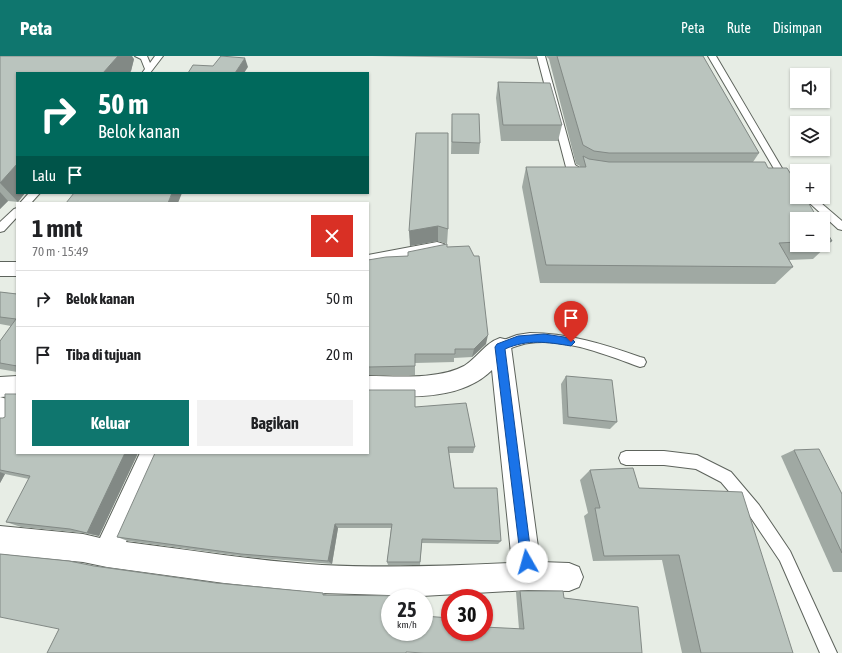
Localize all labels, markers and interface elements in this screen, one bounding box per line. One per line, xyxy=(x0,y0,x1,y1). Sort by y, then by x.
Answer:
text: Peta xyxy=(20,17,52,39)
text: Peta xyxy=(681,20,705,36)
text: Rute xyxy=(727,20,751,36)
text: Disimpan xyxy=(773,20,822,36)
map controls xyxy=(790,68,830,252)
button: sound xyxy=(790,68,830,108)
icon: right xyxy=(32,88,84,140)
text: 50 m xyxy=(98,88,148,120)
button: layers xyxy=(790,116,830,156)
text: Belok kanan xyxy=(98,121,180,142)
icon: arrive xyxy=(64,164,86,186)
button: + xyxy=(790,164,830,204)
text: Lalu xyxy=(32,167,56,184)
button: − xyxy=(790,212,830,252)
text: 1 mnt xyxy=(32,215,82,242)
button: close xyxy=(311,215,353,257)
text: 70 m · 15:49 xyxy=(32,244,88,259)
icon: right xyxy=(32,288,54,310)
text: Belok kanan xyxy=(66,290,135,307)
text: 50 m xyxy=(326,290,353,307)
pin xyxy=(554,301,588,342)
icon: arrive xyxy=(560,307,582,329)
icon: arrive xyxy=(32,344,54,366)
text: Tiba di tujuan xyxy=(66,346,141,363)
text: 20 m xyxy=(326,346,353,363)
button: Keluar xyxy=(32,400,189,446)
button: Bagikan xyxy=(197,400,353,446)
position arrow xyxy=(506,541,548,583)
speed limit sign: 30 xyxy=(441,589,493,641)
text: 25 xyxy=(398,598,416,621)
text: km/h xyxy=(397,619,417,630)

